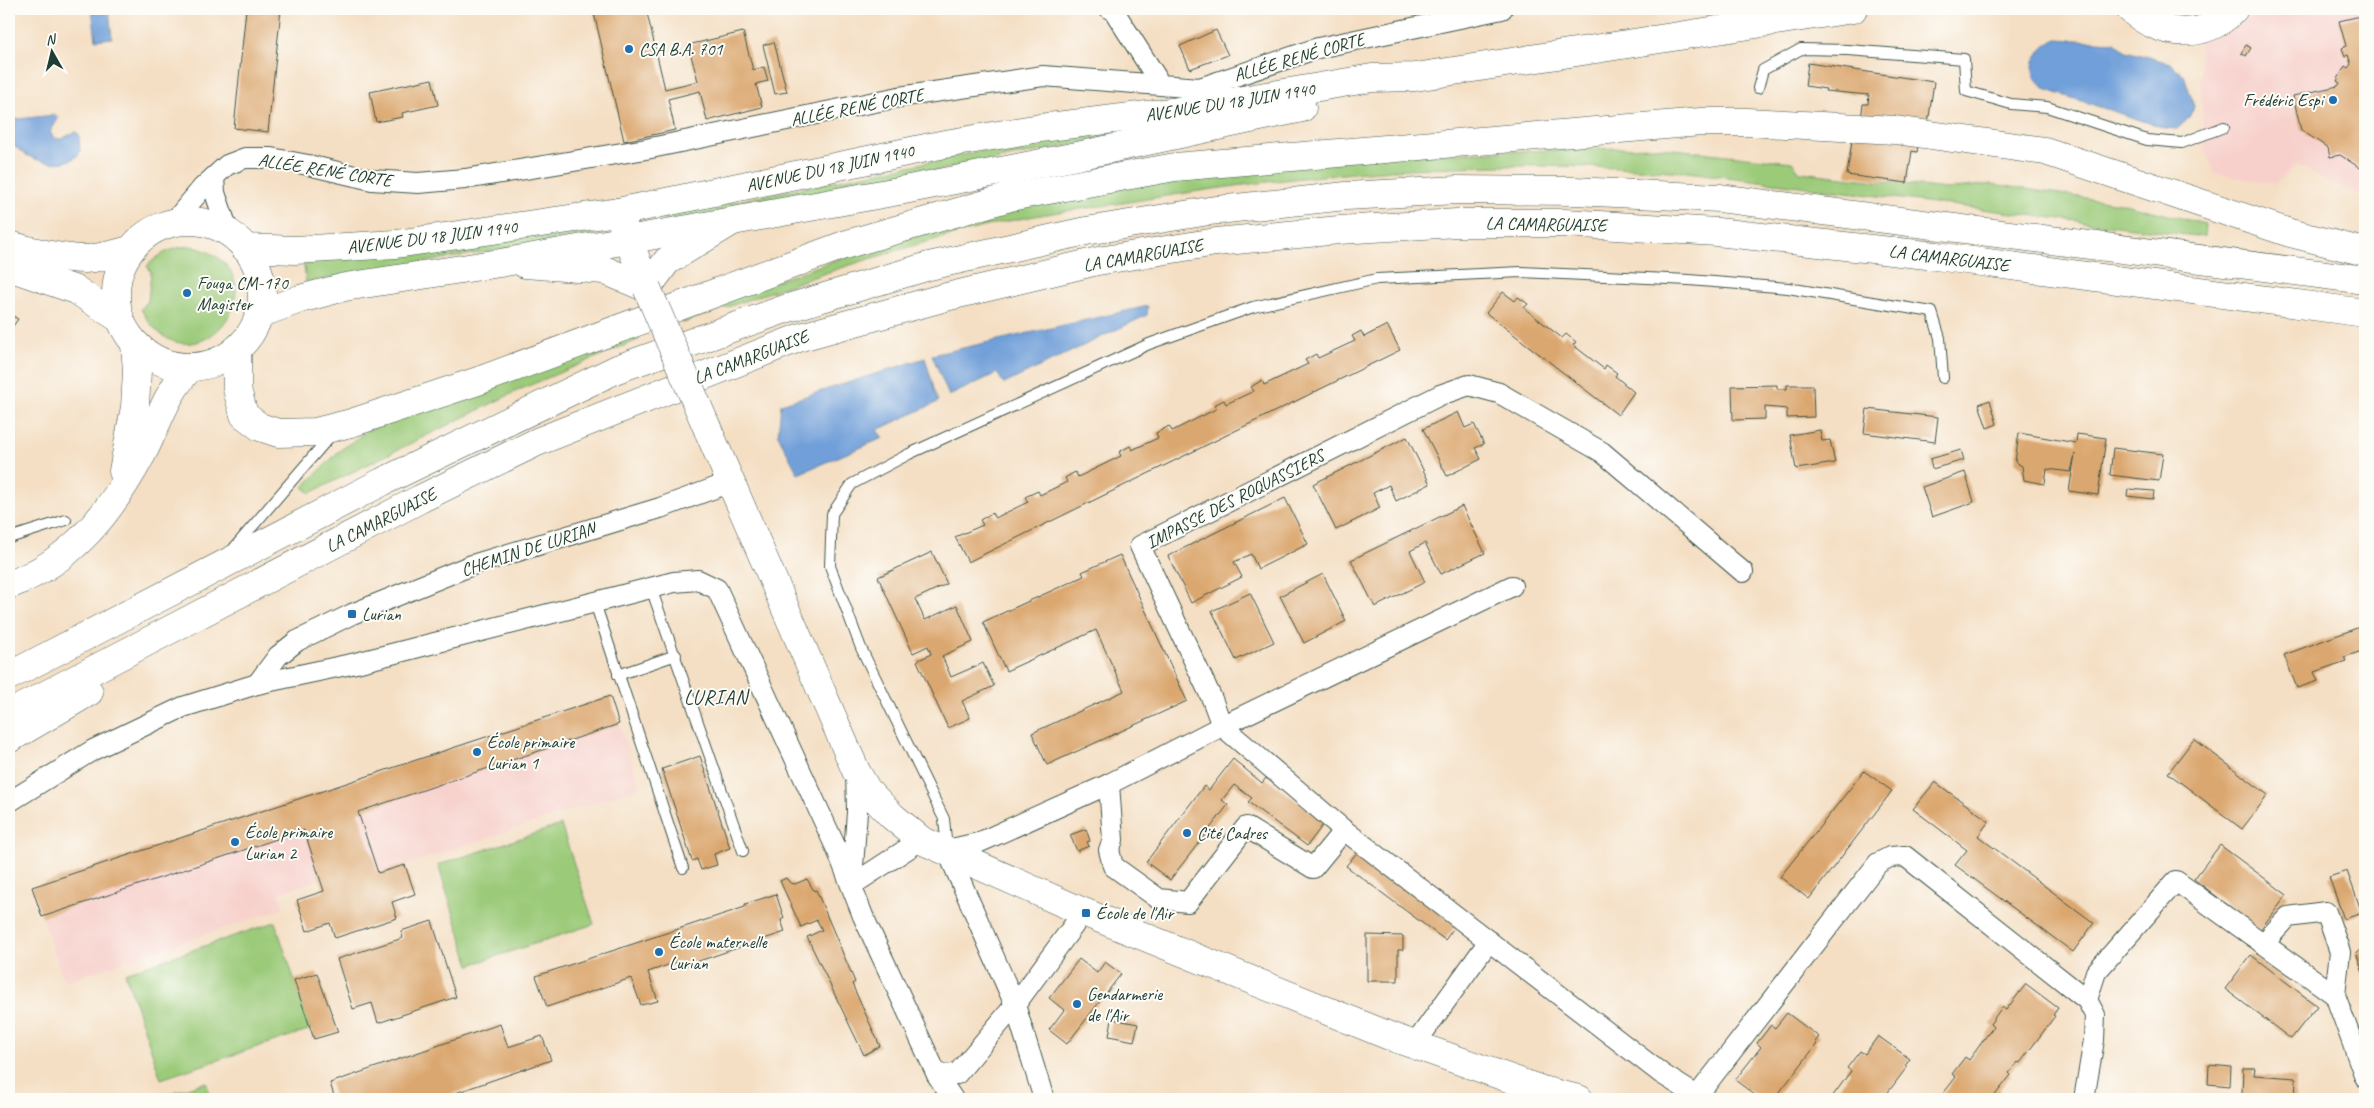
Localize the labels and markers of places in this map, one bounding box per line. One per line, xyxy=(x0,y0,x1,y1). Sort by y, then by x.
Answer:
place label: CSA B.A. 701 xyxy=(639,38,723,60)
marker: CSA B.A. 701 xyxy=(623,43,635,55)
place label: Frédéric Espi xyxy=(2243,89,2326,111)
marker: Frédéric Espi xyxy=(2327,94,2339,106)
place label: Fouga CM-170 Magister xyxy=(197,272,290,315)
marker: Fouga CM-170 Magister xyxy=(181,287,193,299)
place label: Lurian xyxy=(362,603,402,625)
marker: Lurian xyxy=(346,608,358,620)
place label: École primaire Lurian 1 xyxy=(487,731,575,774)
marker: École primaire Lurian 1 xyxy=(471,746,483,758)
place label: École primaire Lurian 2 xyxy=(245,821,333,864)
place label: Cité Cadres xyxy=(1197,822,1269,844)
marker: Cité Cadres xyxy=(1181,827,1193,839)
marker: École primaire Lurian 2 xyxy=(229,836,241,848)
place label: École de l'Air xyxy=(1096,902,1176,924)
marker: École de l'Air xyxy=(1080,907,1092,919)
place label: École maternelle Lurian xyxy=(669,931,768,974)
marker: École maternelle Lurian xyxy=(653,946,665,958)
place label: Gendarmerie de l'Air xyxy=(1087,983,1163,1026)
marker: Gendarmerie de l'Air xyxy=(1071,998,1083,1010)

